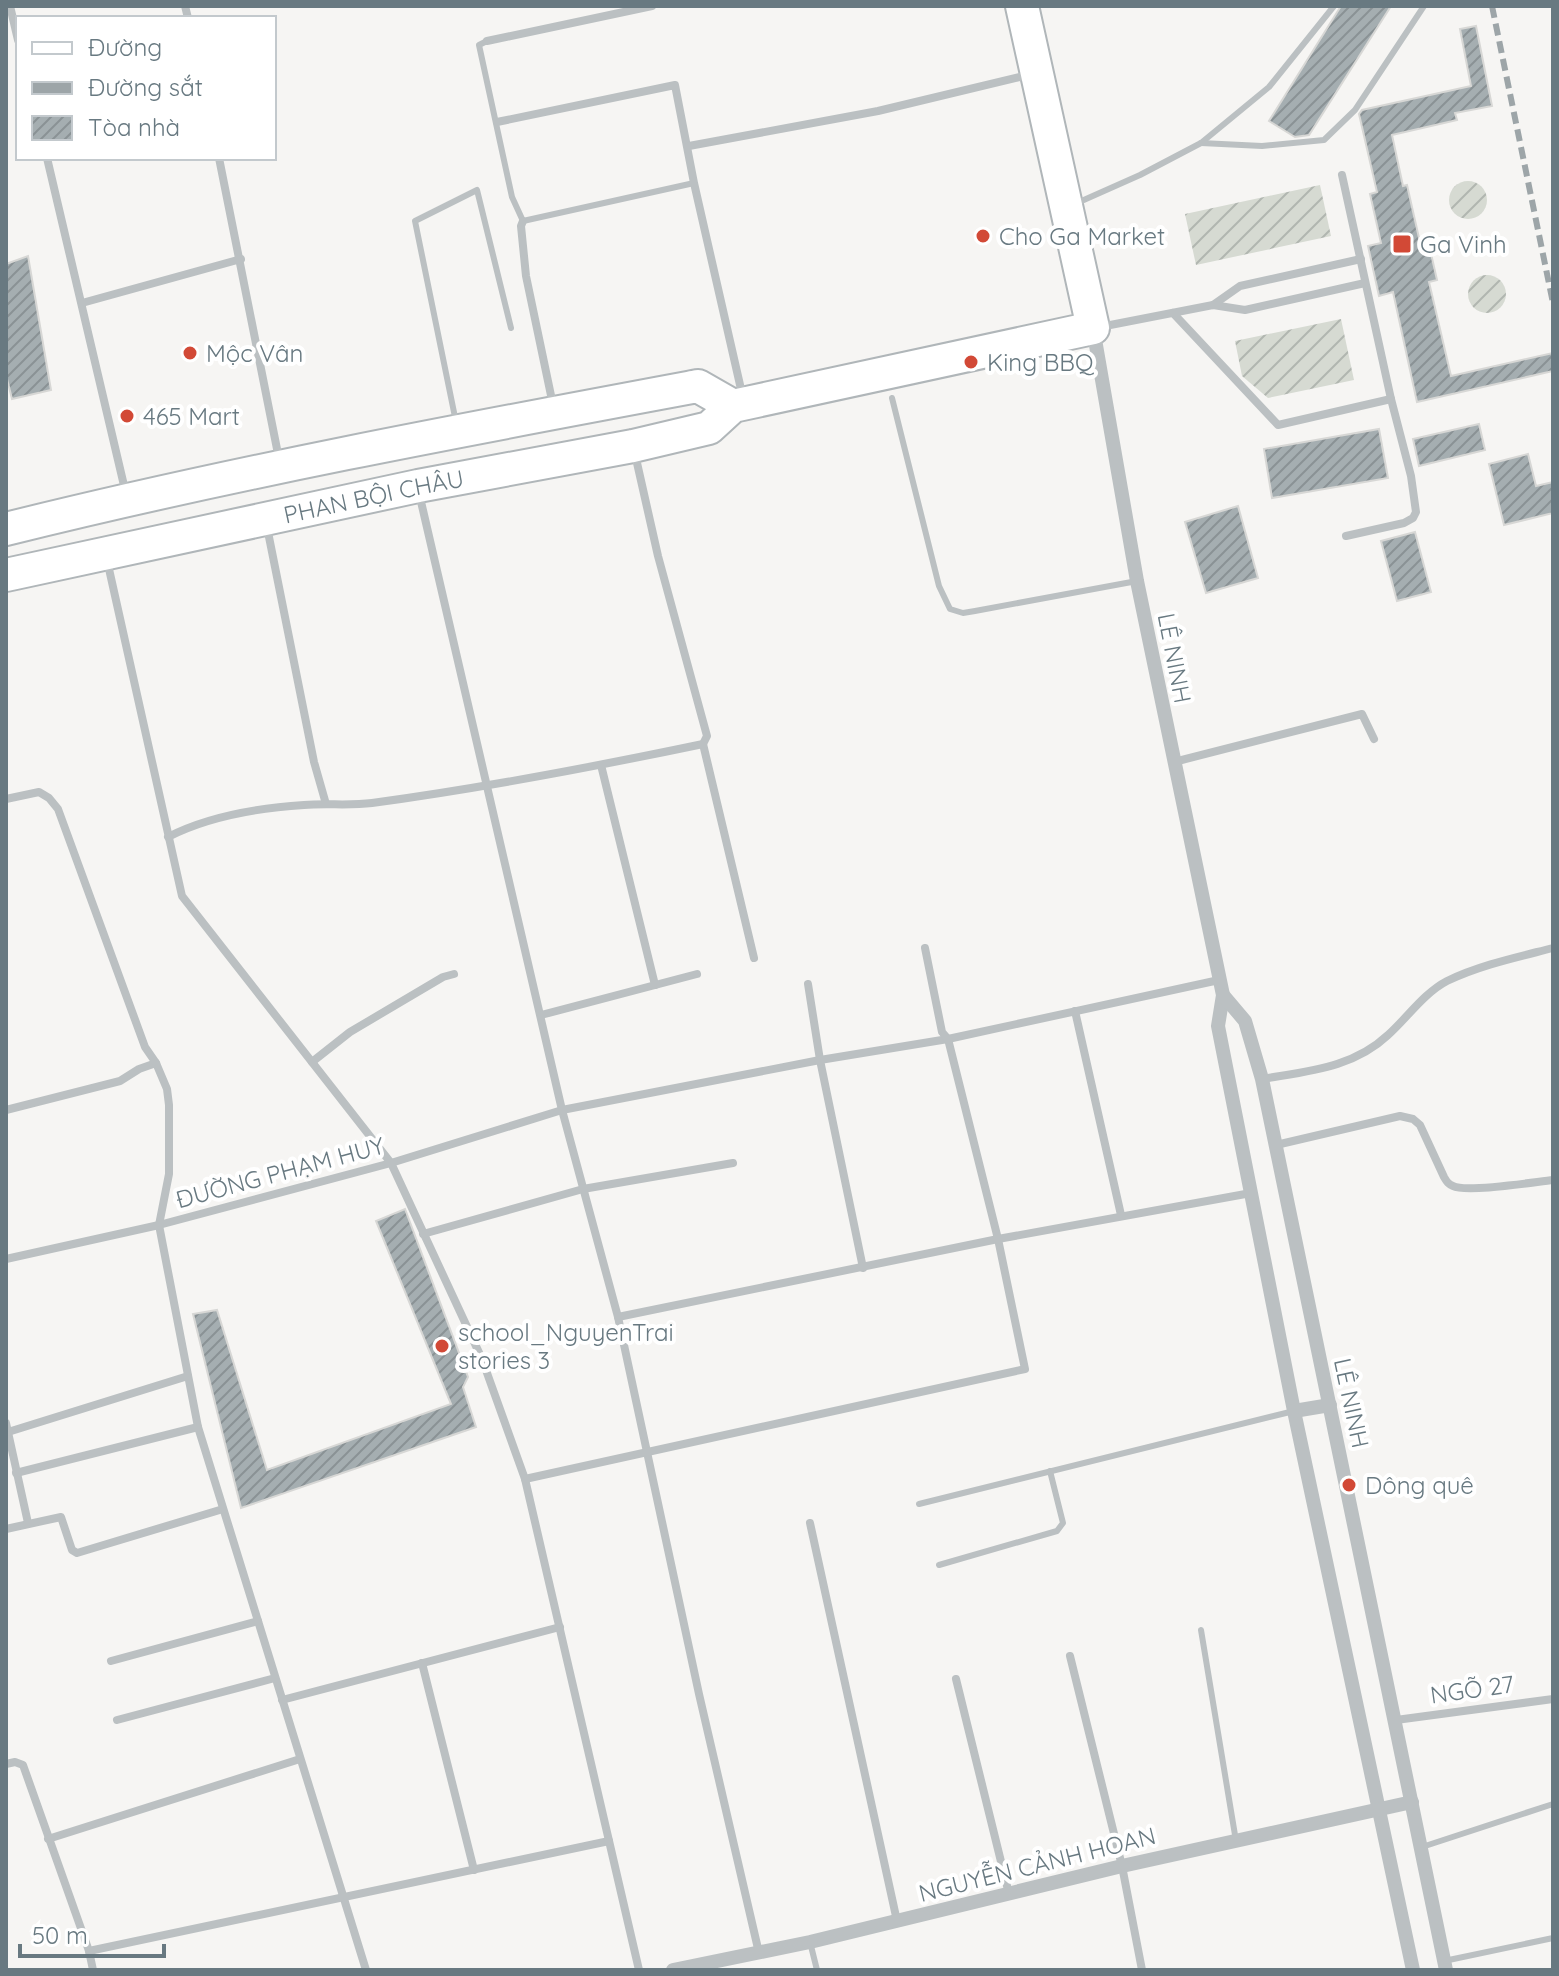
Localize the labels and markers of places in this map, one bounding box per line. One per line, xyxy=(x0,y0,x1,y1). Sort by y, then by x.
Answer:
place label: Cho Ga Market xyxy=(999,221,1165,251)
marker: Cho Ga Market xyxy=(974,227,992,245)
place label: Ga Vinh xyxy=(1420,229,1507,259)
marker: Ga Vinh xyxy=(1391,233,1413,255)
place label: Mộc Vân xyxy=(206,338,303,368)
marker: Mộc Vân xyxy=(181,344,199,362)
place label: King BBQ xyxy=(987,347,1095,377)
marker: King BBQ xyxy=(962,353,980,371)
place label: 465 Mart xyxy=(143,401,240,431)
marker: 465 Mart xyxy=(118,407,136,425)
place label: school_NguyenTrai stories 3 xyxy=(458,1317,674,1375)
marker: school_NguyenTrai stories 3 xyxy=(433,1337,451,1355)
place label: Dông quê xyxy=(1365,1470,1474,1500)
marker: Dông quê xyxy=(1340,1476,1358,1494)

